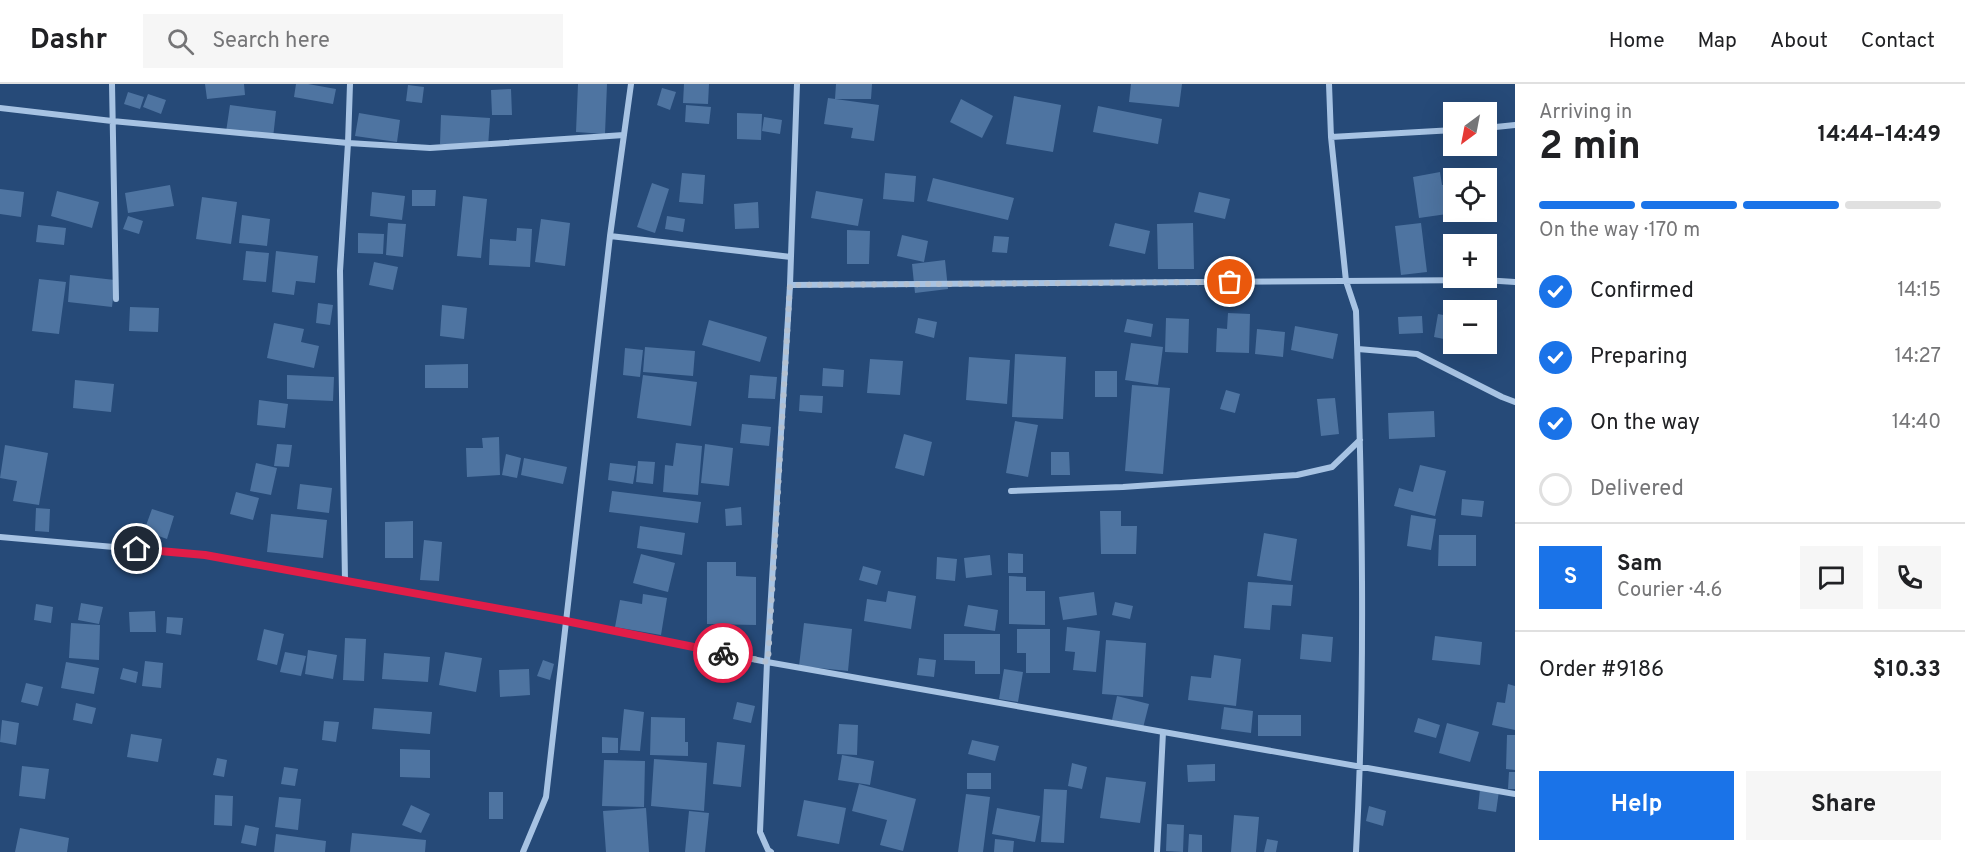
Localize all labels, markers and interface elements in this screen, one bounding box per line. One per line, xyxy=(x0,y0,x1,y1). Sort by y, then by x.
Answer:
search box xyxy=(143,14,563,68)
text: Dashr xyxy=(30,23,107,59)
icon: search xyxy=(164,25,197,58)
text: Search here xyxy=(212,28,330,55)
text: Home xyxy=(1609,28,1665,55)
text: Map xyxy=(1698,28,1737,55)
text: About xyxy=(1770,28,1828,55)
text: Contact xyxy=(1861,28,1935,55)
text: Arriving in xyxy=(1539,100,1632,126)
north arrow xyxy=(1443,102,1497,156)
map controls xyxy=(1443,102,1497,354)
text: 14:44–14:49 xyxy=(1817,122,1941,149)
text: 2 min xyxy=(1539,124,1641,173)
button: locate xyxy=(1443,168,1497,222)
text: On the way · 170 m xyxy=(1539,218,1700,244)
button: + xyxy=(1443,234,1497,288)
pin xyxy=(1204,256,1255,307)
icon: bag xyxy=(1213,265,1246,298)
icon: check xyxy=(1539,275,1572,308)
text: Confirmed xyxy=(1590,278,1694,305)
text: 14:15 xyxy=(1897,278,1941,304)
button: − xyxy=(1443,300,1497,354)
icon: check xyxy=(1539,341,1572,374)
text: Preparing xyxy=(1590,344,1688,371)
text: 14:27 xyxy=(1895,344,1941,370)
icon: check xyxy=(1539,407,1572,440)
text: On the way xyxy=(1590,410,1700,437)
text: 14:40 xyxy=(1892,410,1941,436)
text: Delivered xyxy=(1590,476,1684,503)
pin xyxy=(111,523,162,574)
icon: home xyxy=(120,532,153,565)
button: chat xyxy=(1800,546,1863,609)
button: phone xyxy=(1878,546,1941,609)
text: Sam xyxy=(1617,551,1662,578)
text: S xyxy=(1564,564,1577,591)
text: Courier · 4.6 xyxy=(1617,578,1722,604)
courier xyxy=(693,623,753,683)
icon: bike xyxy=(707,637,740,670)
text: Order #9186 xyxy=(1539,657,1664,684)
text: $10.33 xyxy=(1873,657,1941,684)
button: Help xyxy=(1539,771,1734,840)
button: Share xyxy=(1746,771,1941,840)

